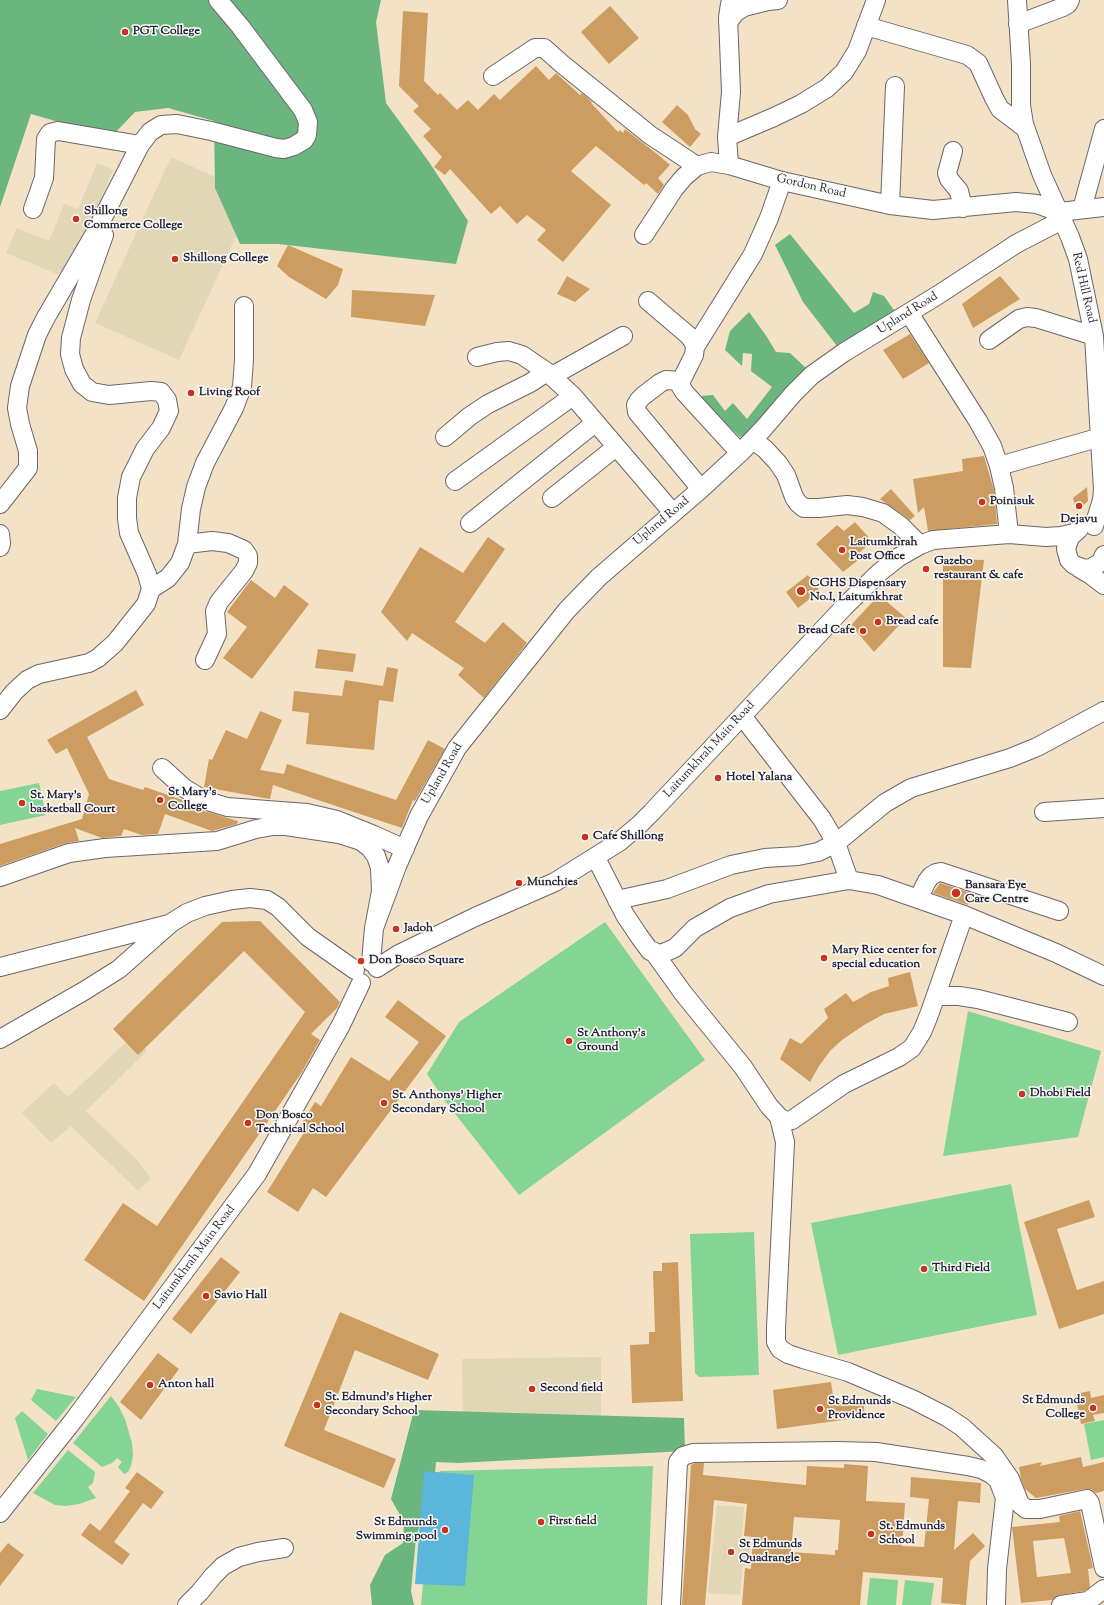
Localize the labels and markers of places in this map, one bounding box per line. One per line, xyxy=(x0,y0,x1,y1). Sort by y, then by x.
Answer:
place label: PGT College xyxy=(133,25,200,39)
marker: PGT College xyxy=(120,27,130,37)
place label: Shillong Commerce College xyxy=(84,205,183,233)
marker: Shillong Commerce College xyxy=(71,214,81,224)
place label: Shillong College xyxy=(183,252,269,266)
marker: Shillong College xyxy=(170,254,180,264)
place label: Living Roof xyxy=(199,386,260,400)
marker: Living Roof xyxy=(186,388,196,398)
place label: Poinisuk xyxy=(990,495,1035,509)
marker: Poinisuk xyxy=(977,497,987,507)
marker: Dejavu xyxy=(1074,501,1084,511)
place label: Dejavu xyxy=(1061,513,1097,527)
place label: Laitumkhrah Post Office xyxy=(850,536,918,564)
marker: Laitumkhrah Post Office xyxy=(837,545,847,555)
place label: Gazebo restaurant & cafe xyxy=(934,555,1023,583)
marker: Gazebo restaurant & cafe xyxy=(921,564,931,574)
place label: CGHS Dispensary No.I, Laitumkhrat xyxy=(810,577,906,605)
marker: CGHS Dispensary No.I, Laitumkhrat xyxy=(795,585,807,597)
place label: Bread cafe xyxy=(886,615,939,629)
marker: Bread cafe xyxy=(873,617,883,627)
place label: Bread Cafe xyxy=(798,624,855,638)
marker: Bread Cafe xyxy=(858,626,868,636)
place label: Hotel Yalana xyxy=(726,771,792,785)
marker: Hotel Yalana xyxy=(713,773,723,783)
place label: St Mary's College xyxy=(168,786,216,814)
place label: St. Mary's basketball Court xyxy=(30,789,115,817)
marker: St Mary's College xyxy=(155,795,165,805)
marker: St. Mary's basketball Court xyxy=(17,798,27,808)
place label: Cafe Shillong xyxy=(593,830,664,844)
marker: Cafe Shillong xyxy=(580,832,590,842)
place label: Munchies xyxy=(527,876,578,890)
marker: Munchies xyxy=(514,878,524,888)
place label: Bansara Eye Care Centre xyxy=(965,879,1029,907)
marker: Bansara Eye Care Centre xyxy=(950,887,962,899)
place label: Jadoh xyxy=(404,922,433,936)
marker: Jadoh xyxy=(391,924,401,934)
place label: Mary Rice center for special education xyxy=(832,944,937,972)
marker: Mary Rice center for special education xyxy=(819,953,829,963)
place label: Don Bosco Square xyxy=(369,954,464,968)
marker: Don Bosco Square xyxy=(356,956,366,966)
place label: St Anthony's Ground xyxy=(577,1027,645,1055)
marker: St Anthony's Ground xyxy=(564,1036,574,1046)
place label: Dhobi Field xyxy=(1030,1087,1091,1101)
place label: St. Anthonys' Higher Secondary School xyxy=(392,1089,502,1117)
marker: Dhobi Field xyxy=(1017,1089,1027,1099)
marker: St. Anthonys' Higher Secondary School xyxy=(379,1098,389,1108)
place label: Don Bosco Technical School xyxy=(256,1109,345,1137)
marker: Don Bosco Technical School xyxy=(243,1118,253,1128)
place label: Third Field xyxy=(932,1262,990,1276)
marker: Third Field xyxy=(919,1264,929,1274)
place label: Savio Hall xyxy=(214,1289,267,1303)
marker: Savio Hall xyxy=(201,1291,211,1301)
place label: Anton hall xyxy=(158,1378,214,1392)
marker: Anton hall xyxy=(145,1380,155,1390)
place label: Second field xyxy=(540,1382,603,1396)
marker: Second field xyxy=(527,1384,537,1394)
place label: St. Edmund's Higher Secondary School xyxy=(325,1391,432,1419)
place label: St Edmunds College xyxy=(1022,1394,1085,1422)
place label: St Edmunds Providence xyxy=(828,1395,891,1423)
marker: St. Edmund's Higher Secondary School xyxy=(312,1400,322,1410)
marker: St Edmunds College xyxy=(1088,1403,1098,1413)
marker: St Edmunds Providence xyxy=(815,1404,825,1414)
place label: First field xyxy=(549,1515,597,1529)
place label: St Edmunds Swimming pool xyxy=(356,1516,437,1544)
marker: First field xyxy=(536,1517,546,1527)
place label: St. Edmunds School xyxy=(879,1520,945,1548)
marker: St Edmunds Swimming pool xyxy=(440,1525,450,1535)
marker: St. Edmunds School xyxy=(866,1529,876,1539)
place label: St Edmunds Quadrangle xyxy=(739,1538,802,1566)
marker: St Edmunds Quadrangle xyxy=(726,1547,736,1557)

